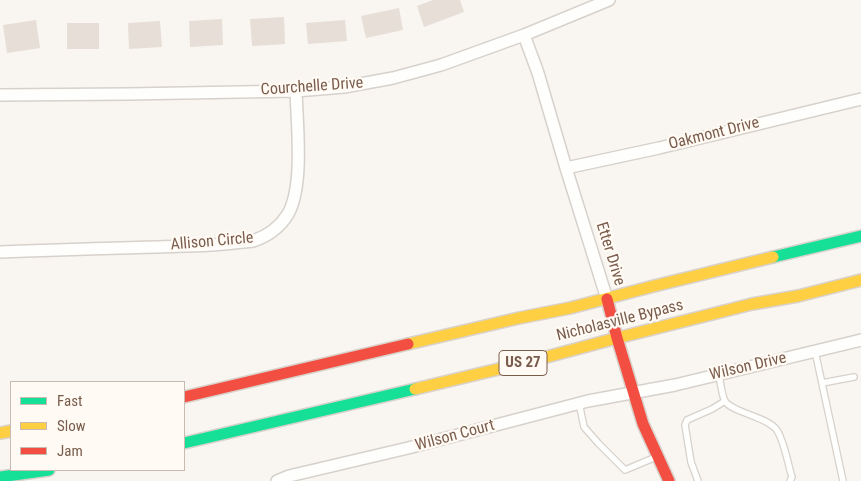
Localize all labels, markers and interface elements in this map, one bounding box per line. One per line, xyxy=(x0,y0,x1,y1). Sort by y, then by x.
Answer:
street label: Courchelle Drive xyxy=(260,74,364,100)
street label: Oakmont Drive xyxy=(667,113,761,155)
street label: Etter Drive xyxy=(591,220,629,288)
street label: Allison Circle xyxy=(170,229,254,255)
street label: Nicholasville Bypass xyxy=(555,296,685,346)
street label: Wilson Drive xyxy=(708,349,788,385)
road number: US 27 xyxy=(499,350,547,376)
legend xyxy=(10,381,185,471)
text: Fast xyxy=(57,392,82,410)
street label: Wilson Court xyxy=(413,416,497,456)
text: Slow xyxy=(57,417,86,435)
text: Jam xyxy=(57,442,83,460)

